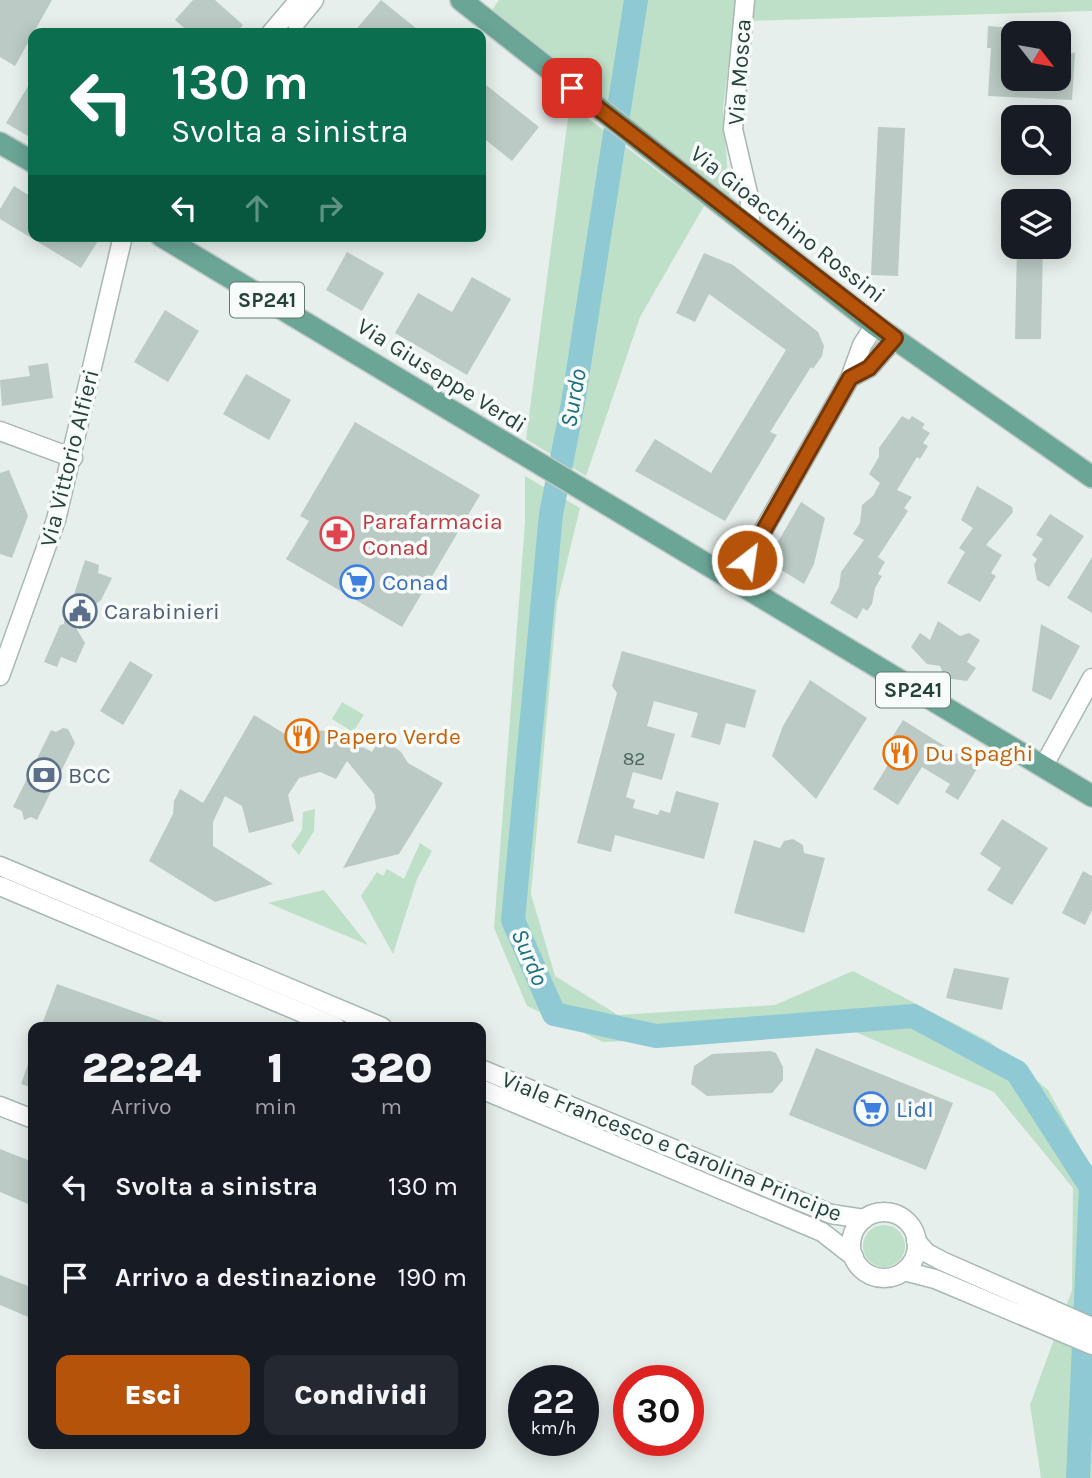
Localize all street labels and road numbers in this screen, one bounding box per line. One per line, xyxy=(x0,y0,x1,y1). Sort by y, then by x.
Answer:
street label: Via Mosca xyxy=(722,18,757,126)
street label: Via Gioacchino Rossini xyxy=(685,140,890,309)
road number: SP241 xyxy=(230,282,304,318)
street label: Via Giuseppe Verdi xyxy=(352,312,531,438)
street label: Via Vittorio Alfieri xyxy=(34,366,105,550)
road number: SP241 xyxy=(876,672,950,708)
street label: Viale Francesco e Carolina Principe xyxy=(498,1066,846,1227)

